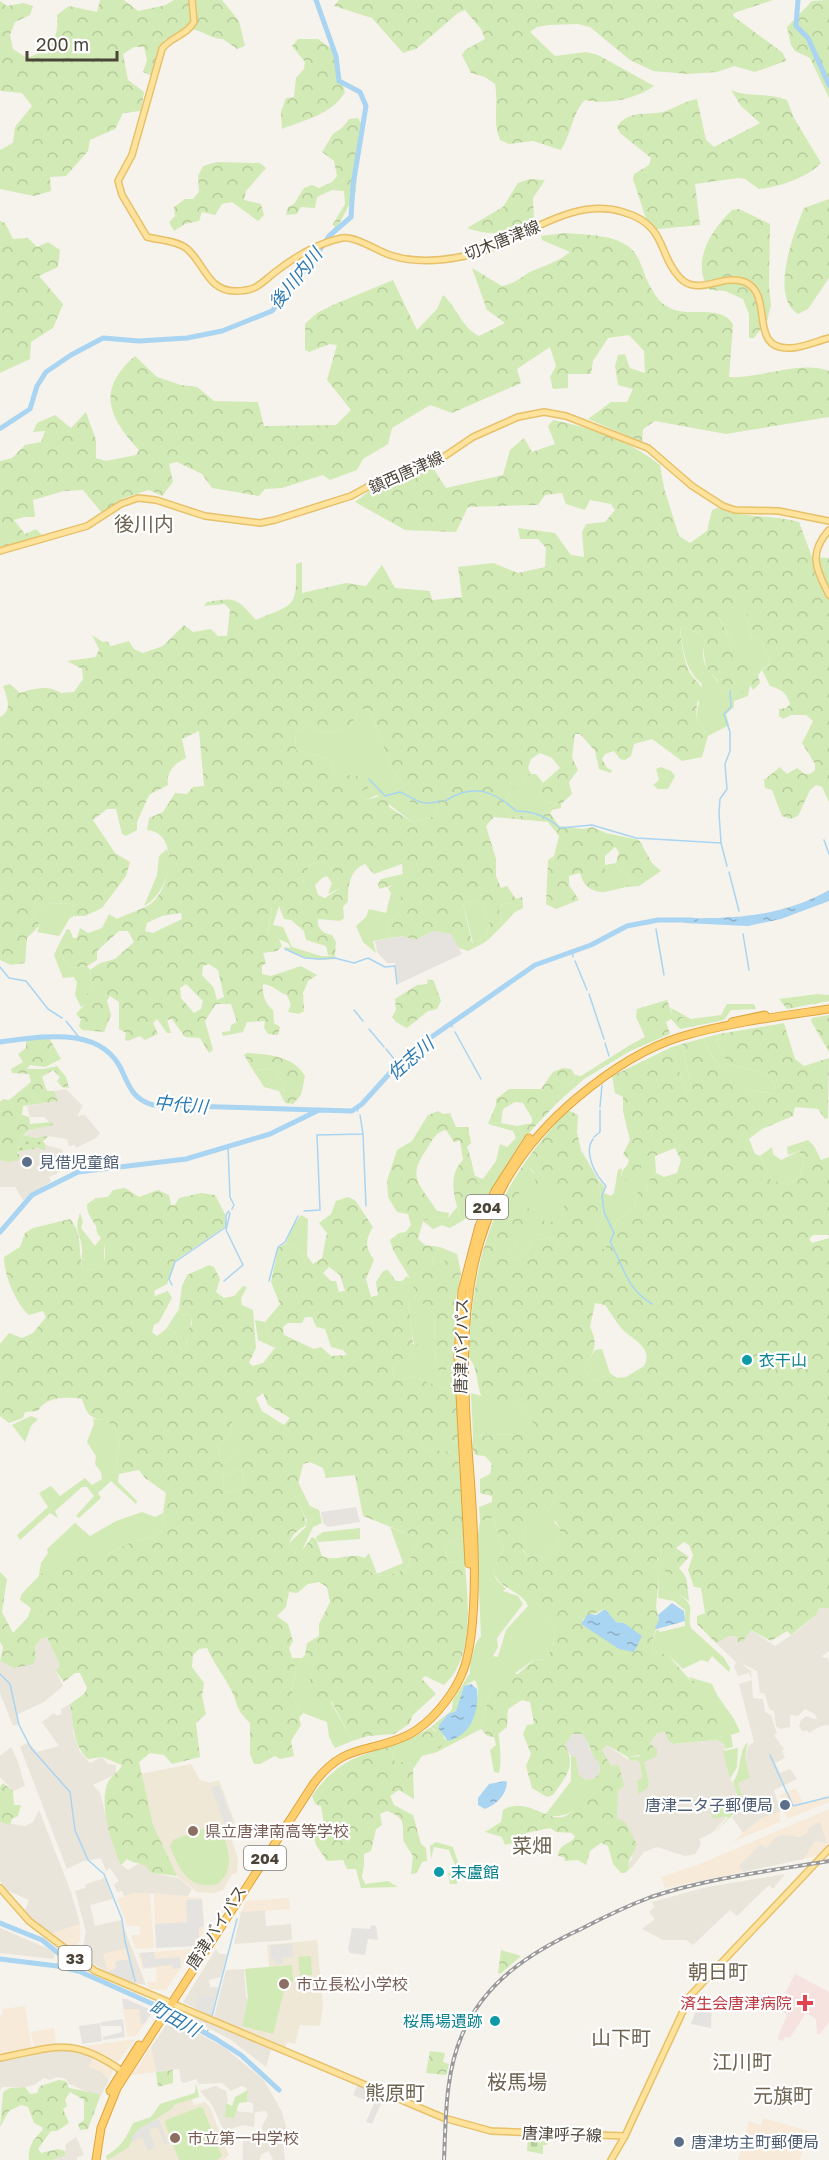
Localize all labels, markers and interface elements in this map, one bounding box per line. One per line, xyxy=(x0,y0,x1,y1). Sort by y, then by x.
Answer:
scale bar xyxy=(27,24,117,62)
text: 200 m xyxy=(36,33,89,55)
street label: 切木唐津線 xyxy=(461,216,543,264)
water label: 後川内川 xyxy=(264,242,327,313)
street label: 鎮西唐津線 xyxy=(365,447,447,497)
district label: 後川内 xyxy=(114,511,174,535)
water label: 佐志川 xyxy=(382,1031,439,1084)
water label: 中代川 xyxy=(153,1091,211,1117)
place label: 見借児童館 xyxy=(39,1152,119,1172)
marker: 見借児童館 xyxy=(20,1155,34,1169)
road number: 204 xyxy=(466,1195,508,1219)
street label: 唐津バイパス xyxy=(450,1298,472,1394)
place label: 衣干山 xyxy=(759,1350,807,1370)
marker: 衣干山 xyxy=(740,1353,754,1367)
place label: 唐津二タ子郵便局 xyxy=(645,1795,773,1815)
marker: 唐津二タ子郵便局 xyxy=(778,1798,792,1812)
place label: 県立唐津南高等学校 xyxy=(205,1821,349,1841)
marker: 県立唐津南高等学校 xyxy=(186,1824,200,1838)
district label: 菜畑 xyxy=(512,1833,552,1857)
road number: 204 xyxy=(244,1846,286,1870)
place label: 末盧館 xyxy=(451,1862,499,1882)
marker: 末盧館 xyxy=(432,1865,446,1879)
street label: 唐津バイパス xyxy=(182,1881,250,1973)
road number: 33 xyxy=(58,1946,92,1970)
district label: 朝日町 xyxy=(688,1959,748,1983)
place label: 市立長松小学校 xyxy=(296,1974,408,1994)
marker: 市立長松小学校 xyxy=(277,1977,291,1991)
place label: 済生会唐津病院 xyxy=(680,1993,792,2013)
marker: 済生会唐津病院 xyxy=(796,1994,814,2012)
water label: 町田川 xyxy=(146,1995,206,2042)
place label: 桜馬場遺跡 xyxy=(403,2011,483,2031)
marker: 桜馬場遺跡 xyxy=(488,2014,502,2028)
district label: 山下町 xyxy=(591,2025,651,2049)
district label: 江川町 xyxy=(712,2049,772,2073)
district label: 桜馬場 xyxy=(487,2069,547,2093)
district label: 熊原町 xyxy=(365,2080,425,2104)
district label: 元旗町 xyxy=(753,2083,813,2107)
street label: 唐津呼子線 xyxy=(522,2123,602,2145)
place label: 市立第一中学校 xyxy=(187,2128,299,2148)
marker: 市立第一中学校 xyxy=(168,2131,182,2145)
place label: 唐津坊主町郵便局 xyxy=(691,2132,819,2152)
marker: 唐津坊主町郵便局 xyxy=(672,2135,686,2149)

